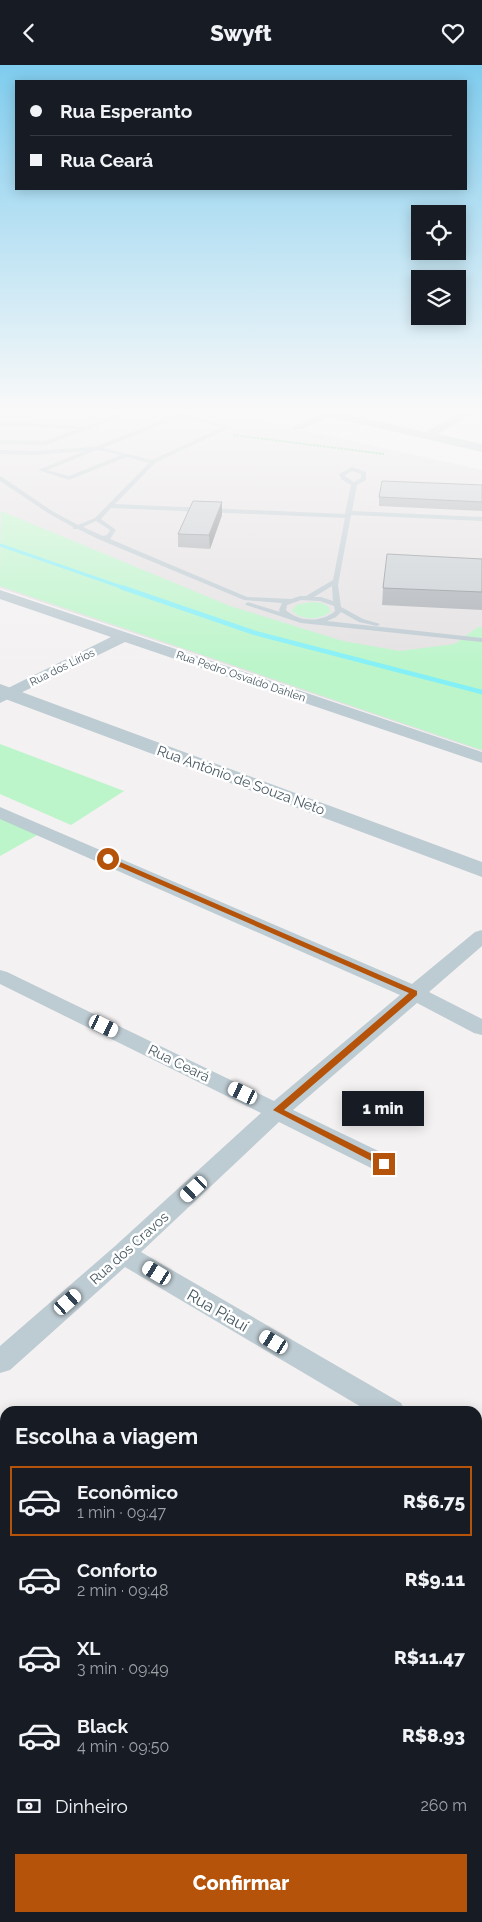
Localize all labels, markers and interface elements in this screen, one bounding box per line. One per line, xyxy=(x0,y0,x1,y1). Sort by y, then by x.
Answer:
icon: back xyxy=(15,19,43,47)
icon: heart xyxy=(439,19,467,47)
text: Swyft xyxy=(210,20,272,46)
text: Rua Esperanto xyxy=(60,100,192,122)
text: Rua Ceará xyxy=(60,149,153,171)
map controls xyxy=(411,205,466,325)
button: locate xyxy=(411,205,466,260)
button: layers xyxy=(411,270,466,325)
street label: Rua dos Lírios xyxy=(28,646,97,689)
street label: Rua Pedro Osvaldo Dahlen xyxy=(174,648,307,705)
street label: Rua Antônio de Souza Neto xyxy=(155,742,327,818)
route start xyxy=(97,848,119,870)
car xyxy=(87,1013,120,1039)
street label: Rua Ceará xyxy=(146,1041,212,1085)
car xyxy=(226,1080,259,1106)
callout: 1 min xyxy=(343,1091,425,1127)
text: 1 min xyxy=(362,1099,404,1118)
route end xyxy=(373,1153,395,1175)
car xyxy=(177,1173,210,1205)
street label: Rua dos Cravos xyxy=(86,1208,172,1287)
car xyxy=(140,1259,173,1287)
street label: Rua Piauí xyxy=(184,1285,252,1336)
car xyxy=(51,1286,84,1318)
car xyxy=(257,1328,290,1356)
text: Escolha a viagem xyxy=(15,1423,198,1449)
icon: car xyxy=(17,1479,62,1524)
text: Econômico xyxy=(77,1481,178,1503)
text: R$6.75 xyxy=(403,1490,465,1512)
text: 1 min · 09:47 xyxy=(77,1503,166,1522)
icon: car xyxy=(17,1557,62,1602)
text: Conforto xyxy=(77,1559,157,1581)
text: R$9.11 xyxy=(405,1568,465,1590)
text: 2 min · 09:48 xyxy=(77,1581,169,1600)
icon: car xyxy=(17,1635,62,1680)
text: XL xyxy=(77,1637,100,1659)
text: R$11.47 xyxy=(394,1646,465,1668)
text: 3 min · 09:49 xyxy=(77,1659,169,1678)
icon: car xyxy=(17,1713,62,1758)
text: Black xyxy=(77,1715,128,1737)
text: R$8.93 xyxy=(402,1724,465,1746)
text: 4 min · 09:50 xyxy=(77,1737,169,1756)
icon: cash xyxy=(15,1792,43,1820)
text: Dinheiro xyxy=(55,1795,128,1817)
text: 260 m xyxy=(420,1796,467,1815)
button: Confirmar xyxy=(15,1854,467,1912)

